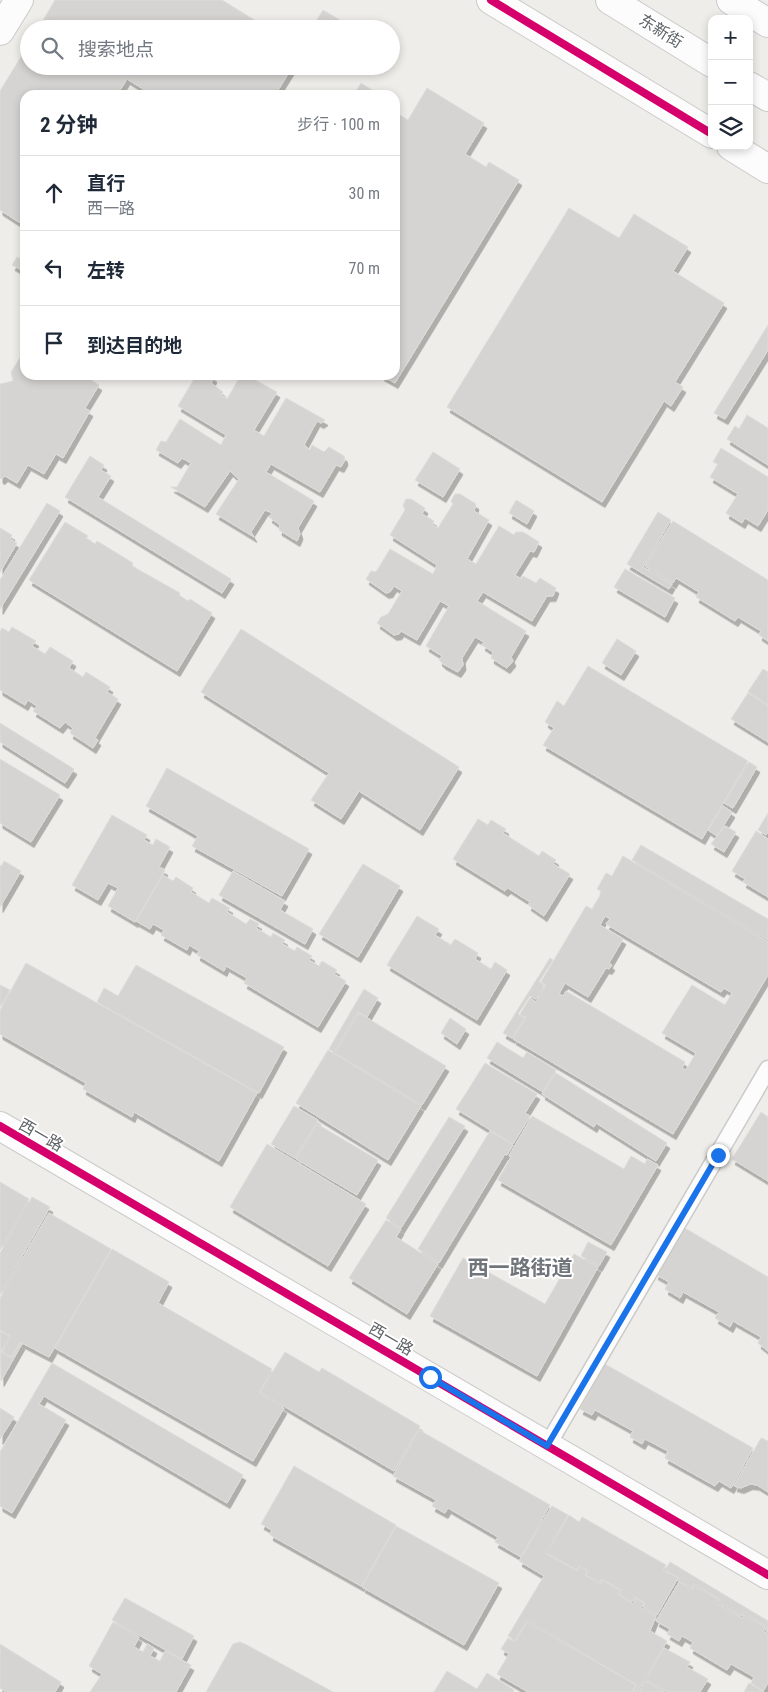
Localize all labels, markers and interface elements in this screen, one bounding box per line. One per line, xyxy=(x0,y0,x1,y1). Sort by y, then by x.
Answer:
street label: 东新街 xyxy=(636,10,686,52)
map controls xyxy=(708,15,753,150)
button: + xyxy=(708,15,753,60)
search box xyxy=(20,20,400,75)
icon: search xyxy=(38,34,66,62)
text: 搜索地点 xyxy=(78,38,154,61)
button: − xyxy=(708,60,753,105)
button: layers xyxy=(708,105,753,150)
text: 2 分钟 xyxy=(40,113,97,137)
text: 步行 · 100 m xyxy=(297,115,380,134)
text: 直行 xyxy=(87,172,125,195)
icon: ahead xyxy=(40,179,68,207)
text: 30 m xyxy=(348,184,380,203)
text: 西一路 xyxy=(87,199,135,218)
icon: left xyxy=(40,254,68,282)
text: 左转 xyxy=(87,259,125,282)
text: 70 m xyxy=(348,259,380,278)
icon: arrive xyxy=(40,329,68,357)
text: 到达目的地 xyxy=(87,334,182,357)
street label: 西一路 xyxy=(15,1115,67,1155)
route end xyxy=(707,1144,730,1167)
district label: 西一路街道 xyxy=(468,1256,573,1280)
street label: 西一路 xyxy=(365,1319,417,1359)
route start xyxy=(419,1366,442,1389)

